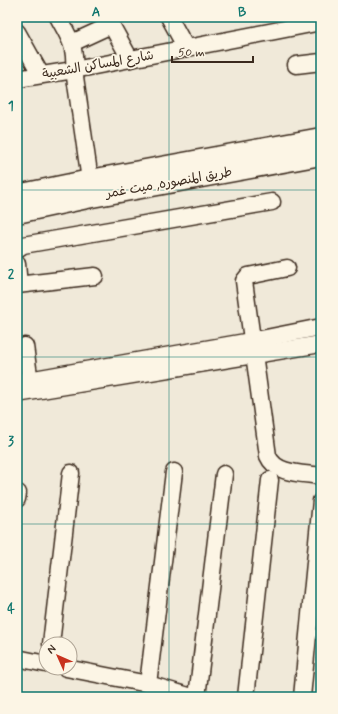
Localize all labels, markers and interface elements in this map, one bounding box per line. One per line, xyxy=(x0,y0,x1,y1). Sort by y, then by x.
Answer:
text: A xyxy=(92,4,100,21)
text: B xyxy=(238,4,247,21)
scale bar xyxy=(172,38,253,64)
text: 50 m xyxy=(178,45,205,61)
street label: شارع المساكن الشعبية xyxy=(41,47,155,83)
text: 1 xyxy=(8,98,14,115)
street label: طريق المنصوره, ميت غمر xyxy=(103,163,234,203)
text: 2 xyxy=(8,266,15,283)
text: 3 xyxy=(8,433,14,450)
text: 4 xyxy=(7,601,15,618)
north arrow xyxy=(38,636,78,676)
text: N xyxy=(44,642,59,657)

